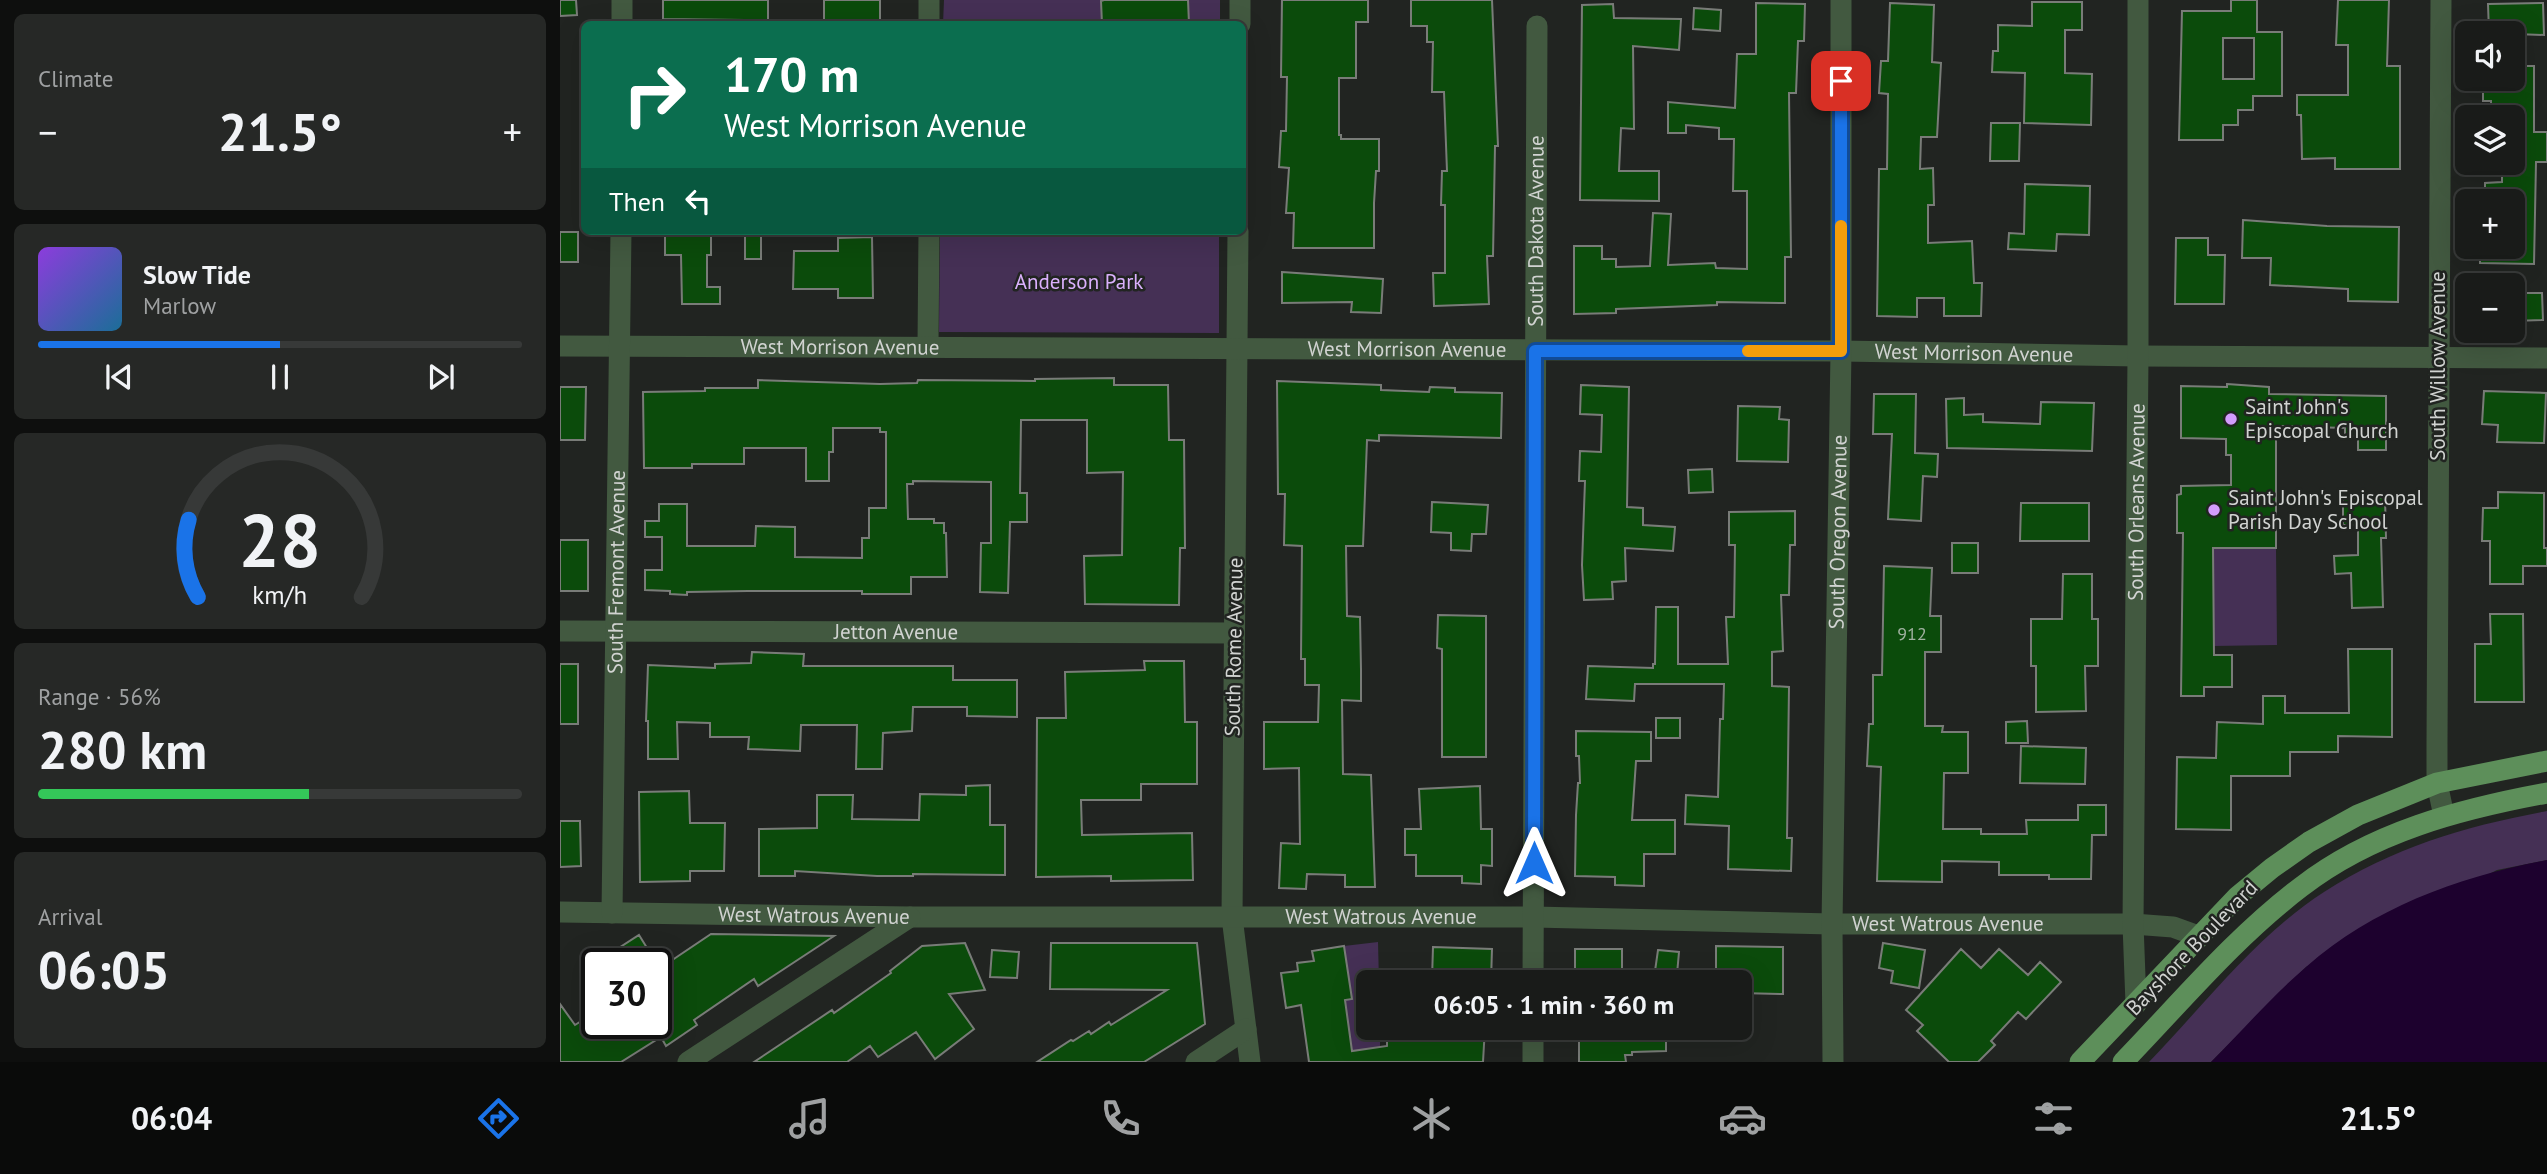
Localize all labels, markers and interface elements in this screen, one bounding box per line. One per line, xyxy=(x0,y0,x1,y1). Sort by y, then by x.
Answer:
map controls xyxy=(2455,21,2525,343)
button: sound xyxy=(2455,21,2525,91)
text: 170 m xyxy=(724,42,859,106)
icon: right xyxy=(609,49,700,140)
pin xyxy=(1811,51,1871,111)
icon: arrive xyxy=(1822,62,1860,100)
text: Climate xyxy=(38,64,113,93)
text: 21.5° xyxy=(218,98,342,165)
text: West Morrison Avenue xyxy=(724,104,1027,146)
button: layers xyxy=(2455,105,2525,175)
text: − xyxy=(38,107,57,156)
text: + xyxy=(503,107,522,156)
street label: South Dakota Avenue xyxy=(1522,135,1550,327)
icon: left xyxy=(679,182,717,220)
text: Then xyxy=(609,185,665,218)
button: + xyxy=(2455,189,2525,259)
text: Slow Tide xyxy=(143,258,251,291)
park label: Anderson Park xyxy=(1015,268,1143,295)
street label: South Willow Avenue xyxy=(2424,271,2451,461)
button: − xyxy=(2455,273,2525,343)
text: Marlow xyxy=(143,291,216,320)
street label: West Morrison Avenue xyxy=(741,333,939,360)
street label: West Morrison Avenue xyxy=(1308,335,1506,363)
street label: West Morrison Avenue xyxy=(1874,338,2074,368)
icon: previous xyxy=(100,358,138,396)
icon: pause xyxy=(261,358,299,396)
icon: next xyxy=(422,358,460,396)
place label: Saint John's Episcopal Church xyxy=(2245,393,2399,444)
street label: South Orleans Avenue xyxy=(2122,403,2151,601)
marker: Saint John's Episcopal Church xyxy=(2223,411,2239,427)
street label: South Oregon Avenue xyxy=(1823,435,1853,630)
street label: South Fremont Avenue xyxy=(601,470,631,674)
place label: Saint John's Episcopal Parish Day School xyxy=(2228,484,2423,535)
text: 28 xyxy=(239,493,321,587)
marker: Saint John's Episcopal Parish Day School xyxy=(2206,502,2222,518)
street label: South Rome Avenue xyxy=(1218,557,1249,737)
text: km/h xyxy=(253,579,307,611)
street label: Jetton Avenue xyxy=(833,618,958,645)
house number: 912 xyxy=(1897,622,1927,645)
text: Range · 56% xyxy=(38,682,161,711)
text: 280 km xyxy=(38,716,207,783)
position arrow xyxy=(1497,826,1571,900)
street label: Bayshore Boulevard xyxy=(2120,874,2263,1021)
street label: West Watrous Avenue xyxy=(718,900,910,930)
text: Arrival xyxy=(38,902,102,931)
street label: West Watrous Avenue xyxy=(1285,903,1477,930)
street label: West Watrous Avenue xyxy=(1852,910,2044,937)
text: 06:05 xyxy=(38,936,170,1003)
speed limit sign: 30 xyxy=(581,948,672,1039)
text: 06:05 · 1 min · 360 m xyxy=(1434,988,1674,1021)
icon: directions xyxy=(474,1094,523,1143)
icon: music xyxy=(785,1094,834,1143)
icon: phone xyxy=(1096,1094,1145,1143)
icon: climate xyxy=(1407,1094,1456,1143)
icon: car xyxy=(1718,1094,1767,1143)
icon: filters xyxy=(2029,1094,2078,1143)
text: 06:04 xyxy=(131,1097,212,1139)
text: 21.5° xyxy=(2340,1097,2416,1139)

